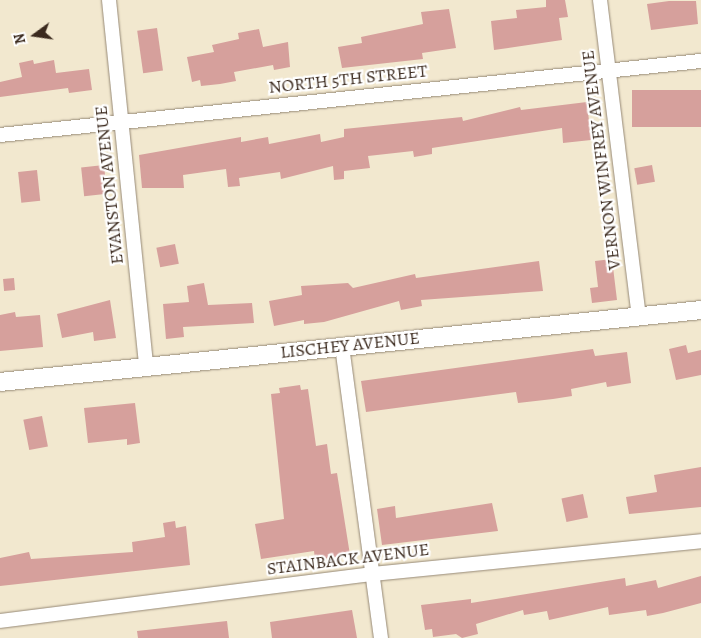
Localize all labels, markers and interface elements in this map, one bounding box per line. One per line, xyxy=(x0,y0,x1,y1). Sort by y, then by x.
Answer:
north arrow xyxy=(10,10,60,60)
text: N xyxy=(10,32,30,46)
street label: VERNON WINFREY AVENUE xyxy=(577,49,625,271)
street label: NORTH 5TH STREET xyxy=(268,60,428,98)
street label: EVANSTON AVENUE xyxy=(90,104,128,266)
street label: LISCHEY AVENUE xyxy=(279,327,421,363)
street label: STAINBACK AVENUE xyxy=(266,538,430,580)

